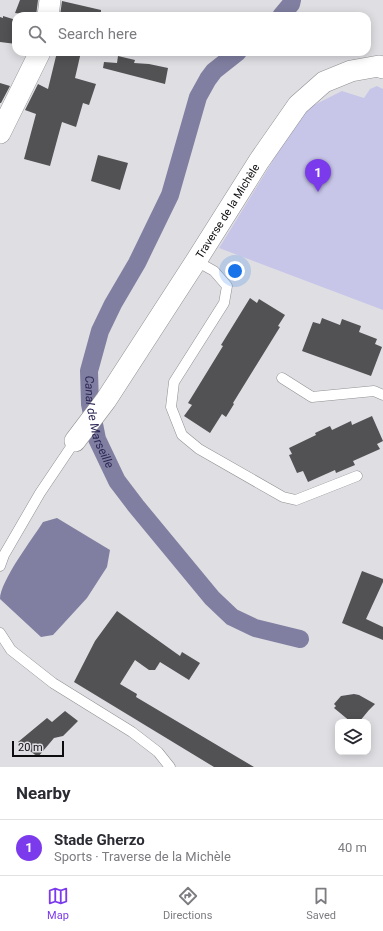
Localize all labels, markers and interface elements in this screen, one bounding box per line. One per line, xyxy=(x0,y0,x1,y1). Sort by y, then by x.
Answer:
search box xyxy=(12,12,371,56)
icon: search xyxy=(26,23,48,45)
text: Search here xyxy=(58,25,137,43)
pin: 1 xyxy=(305,159,331,192)
street label: Traverse de la Michèle xyxy=(193,161,262,261)
your location xyxy=(225,261,245,281)
water label: Canal de Marseille xyxy=(82,375,117,470)
map controls xyxy=(335,719,371,755)
button: layers xyxy=(335,719,371,755)
scale bar xyxy=(12,739,64,758)
text: 20 m xyxy=(18,741,43,754)
text: Nearby xyxy=(16,783,71,803)
text: Stade Gherzo xyxy=(54,831,145,849)
text: 1 xyxy=(25,840,33,855)
text: 40 m xyxy=(338,840,367,855)
text: Sports · Traverse de la Michèle xyxy=(54,849,231,864)
tab: Map xyxy=(47,885,69,922)
tab: Directions xyxy=(163,885,212,922)
tab: Saved xyxy=(306,885,336,922)

